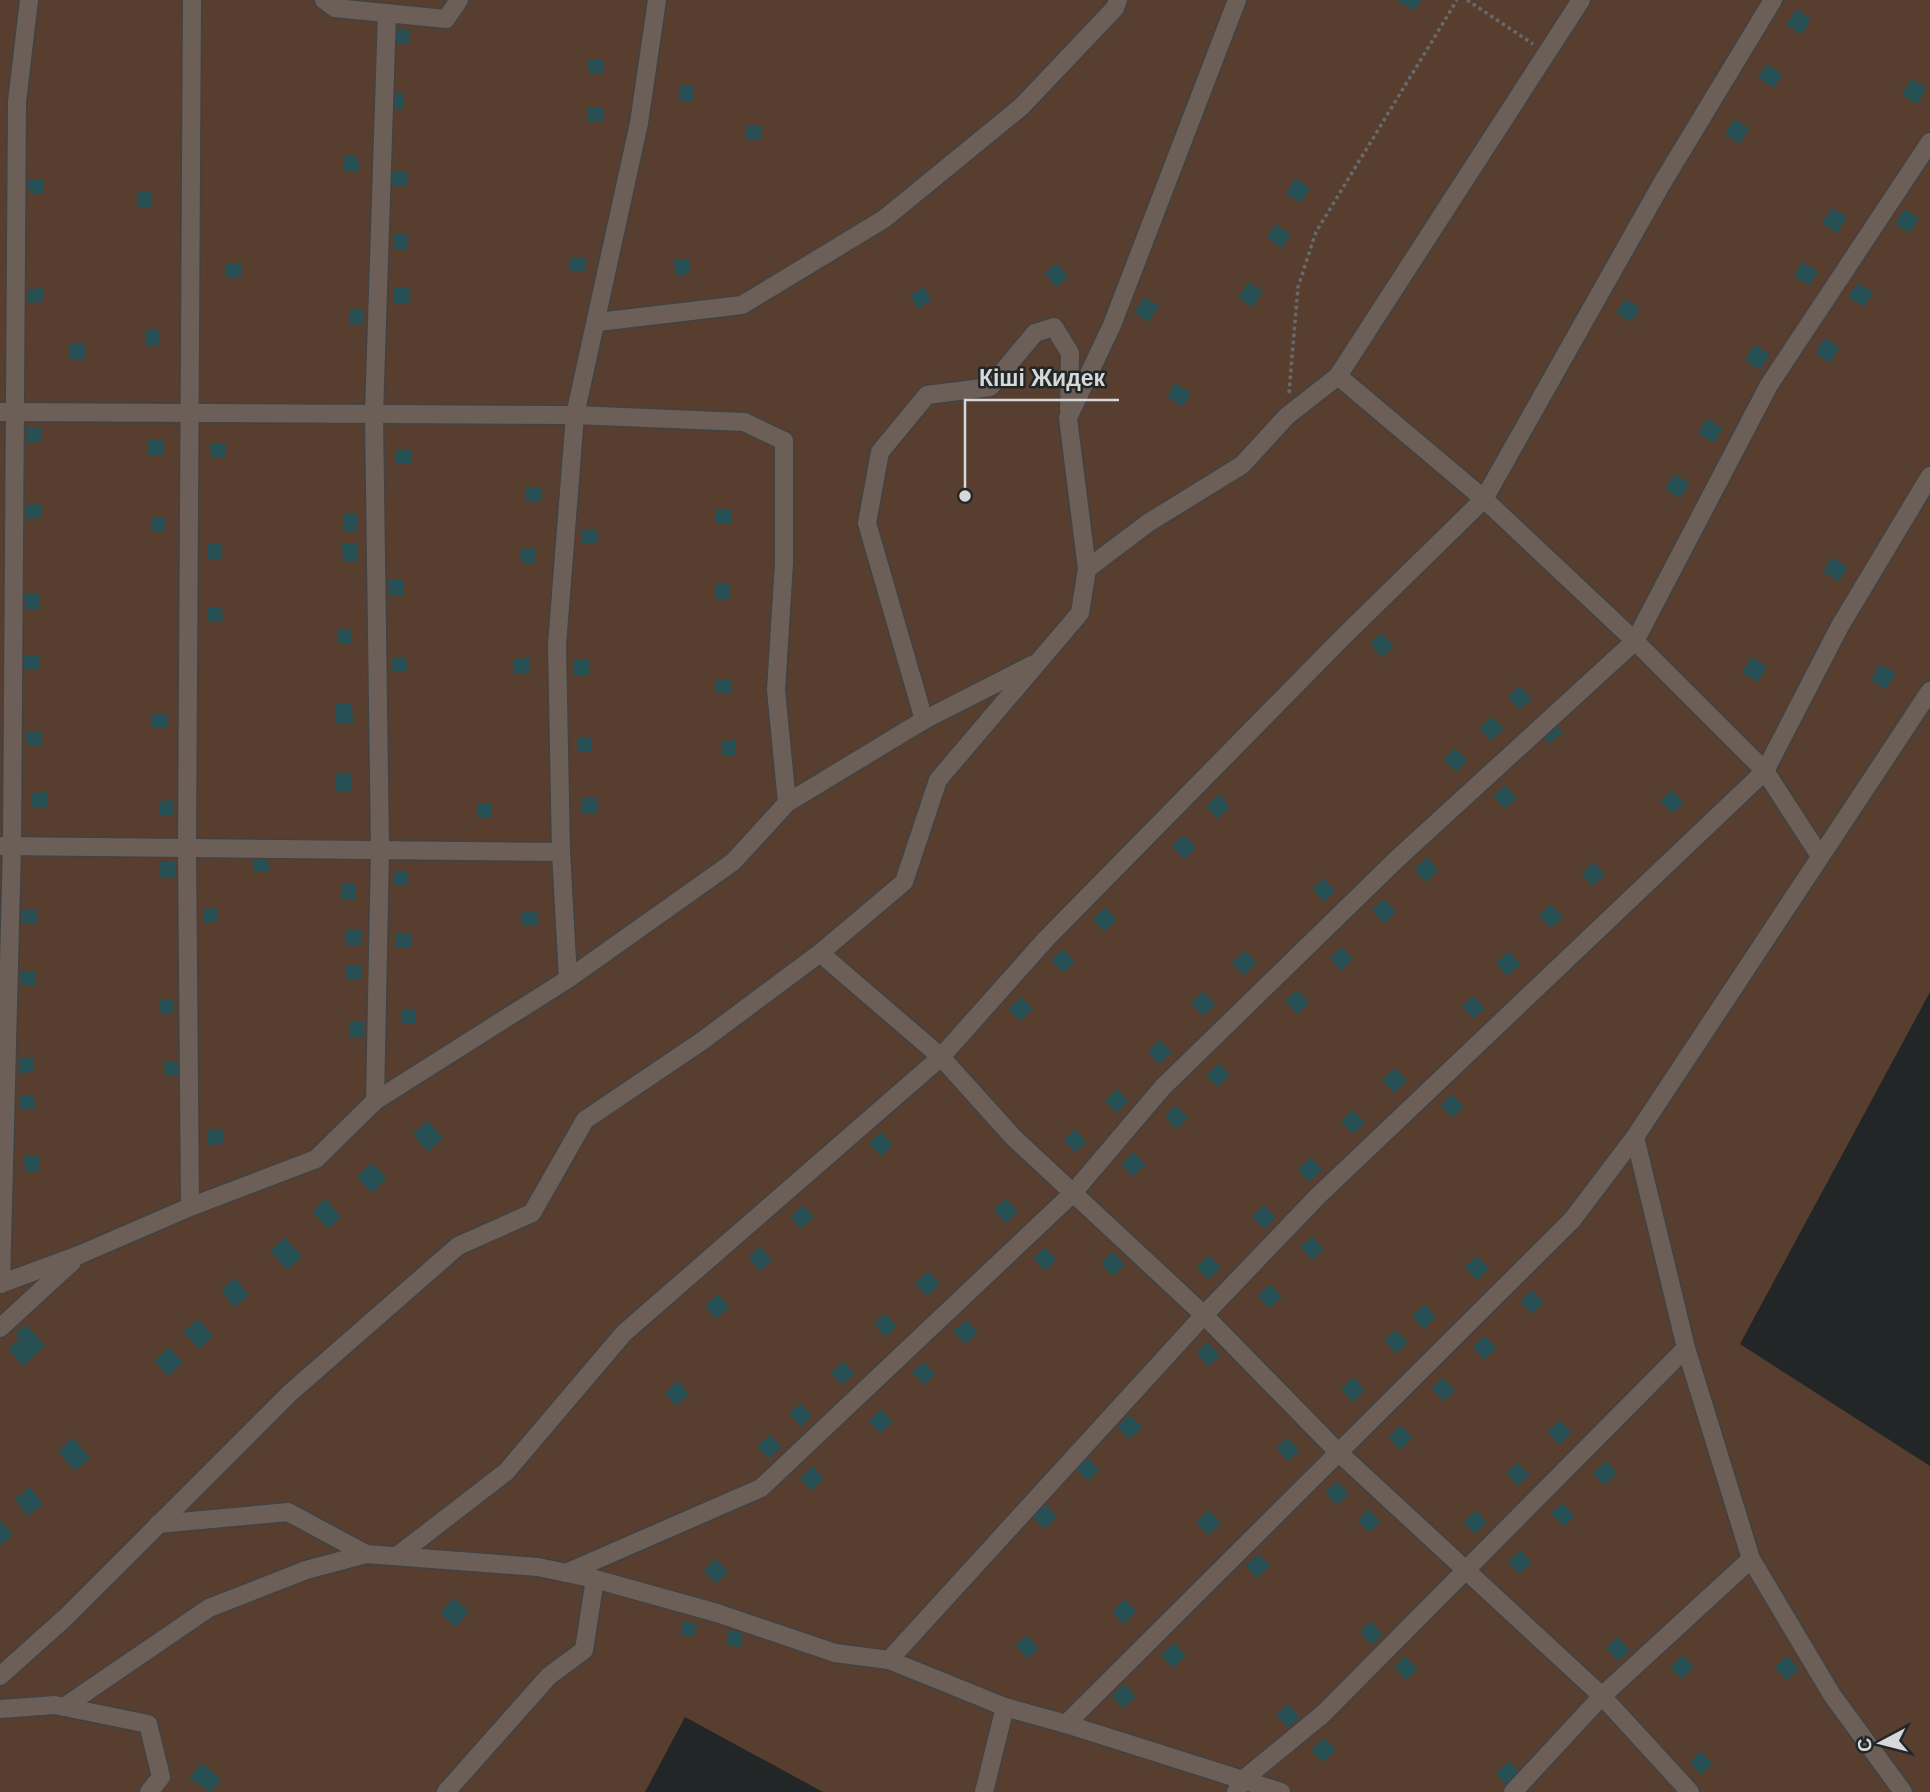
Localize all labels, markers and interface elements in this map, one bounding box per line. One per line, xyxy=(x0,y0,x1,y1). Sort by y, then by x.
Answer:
callout: Кіші Жидек xyxy=(965,356,1119,400)
text: Кіші Жидек xyxy=(979,365,1106,391)
north arrow xyxy=(1846,1708,1916,1778)
text: С xyxy=(1853,1737,1876,1753)

